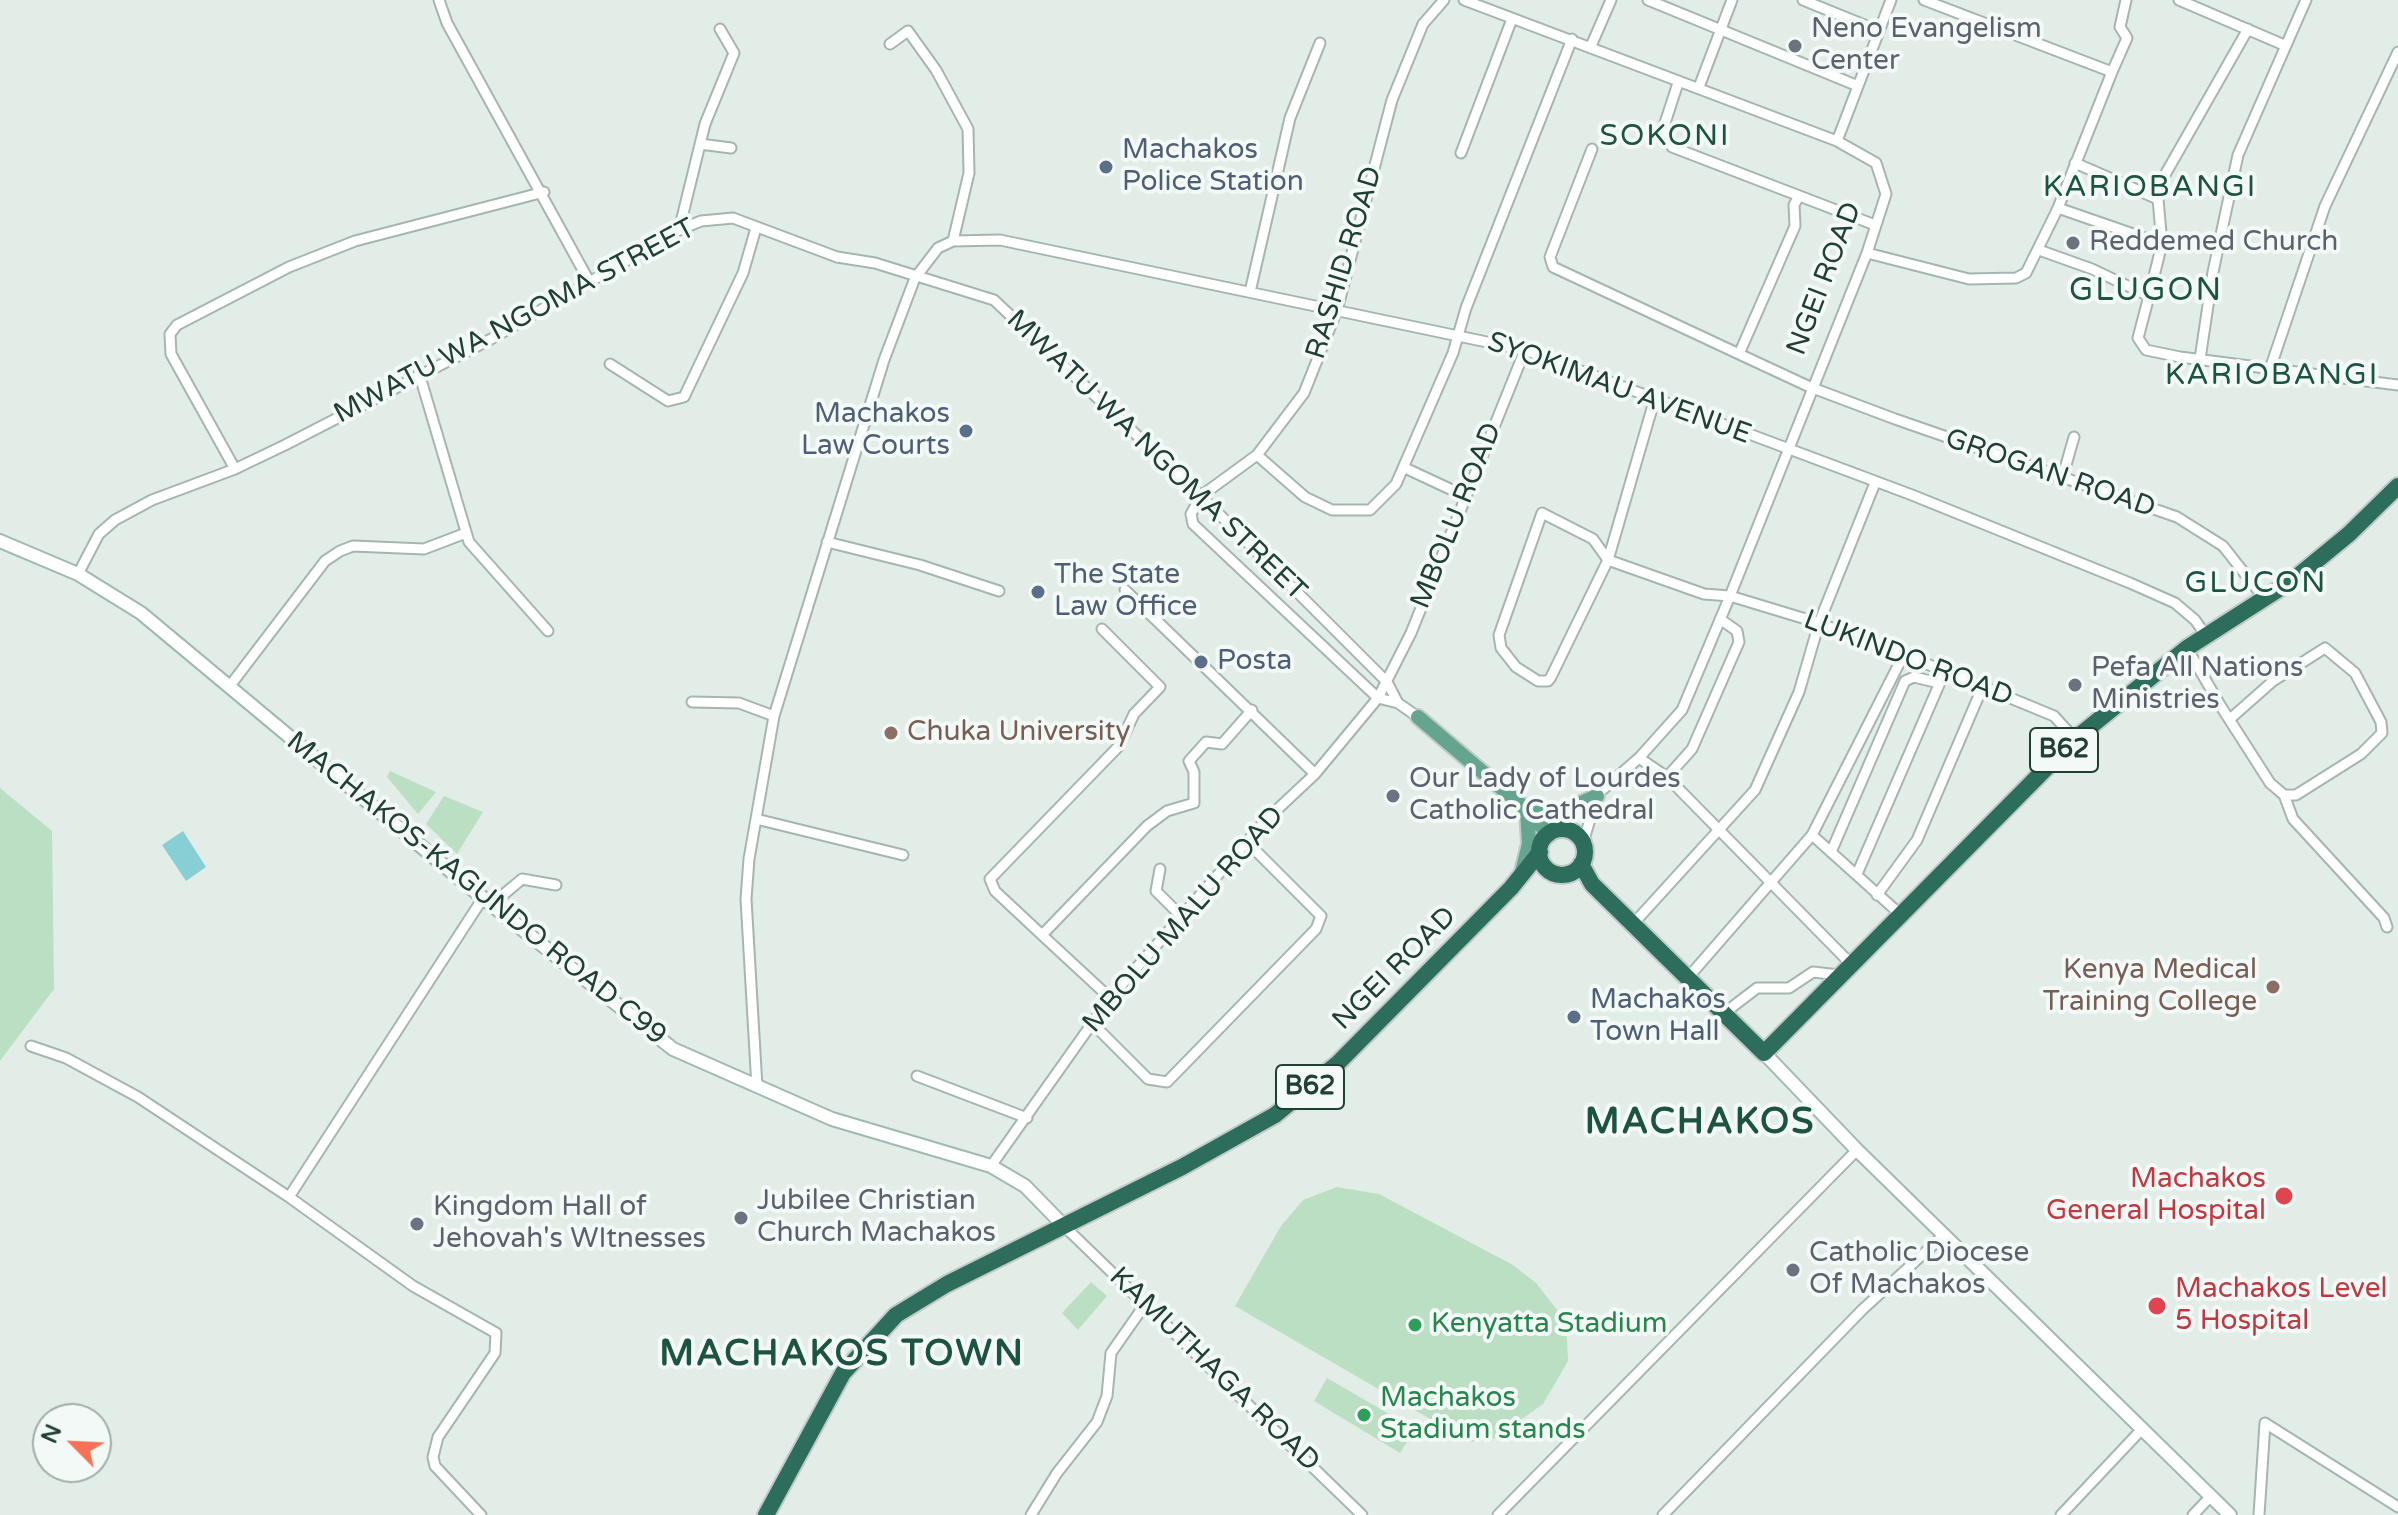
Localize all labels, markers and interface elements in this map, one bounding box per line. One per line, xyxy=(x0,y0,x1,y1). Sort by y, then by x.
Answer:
place label: Neno Evangelism Center xyxy=(1811,13,2042,79)
marker: Neno Evangelism Center xyxy=(1786,37,1804,55)
district label: SOKONI xyxy=(1599,119,1731,155)
place label: Machakos Police Station xyxy=(1122,134,1304,200)
marker: Machakos Police Station xyxy=(1097,158,1115,176)
street label: RASHID ROAD xyxy=(1300,163,1390,363)
district label: KARIOBANGI xyxy=(2043,170,2257,206)
street label: NGEI ROAD xyxy=(1780,198,1870,360)
street label: MWATU WA NGOMA STREET xyxy=(329,212,701,432)
place label: Reddemed Church xyxy=(2089,226,2338,260)
marker: Reddemed Church xyxy=(2064,234,2082,252)
district label: GLUGON xyxy=(2069,273,2223,311)
street label: MWATU WA NGOMA STREET xyxy=(999,304,1313,608)
street label: SYOKIMAU AVENUE xyxy=(1483,326,1755,452)
district label: KARIOBANGI xyxy=(2165,358,2379,394)
place label: Machakos Law Courts xyxy=(801,398,950,464)
street label: MBOLU ROAD xyxy=(1404,418,1510,614)
marker: Machakos Law Courts xyxy=(957,422,975,440)
street label: GROGAN ROAD xyxy=(1941,422,2159,526)
place label: The State Law Office xyxy=(1054,559,1197,625)
district label: GLUCON xyxy=(2185,566,2327,602)
marker: The State Law Office xyxy=(1029,583,1047,601)
street label: LUKINDO ROAD xyxy=(1799,604,2017,714)
place label: Posta xyxy=(1217,645,1292,679)
place label: Pefa All Nations Ministries xyxy=(2091,652,2304,718)
marker: Posta xyxy=(1192,653,1210,671)
marker: Pefa All Nations Ministries xyxy=(2066,676,2084,694)
place label: Chuka University xyxy=(907,716,1130,750)
marker: Chuka University xyxy=(882,724,900,742)
street label: MACHAKOS-KAGUNDO ROAD C99 xyxy=(279,725,673,1053)
road number: B62 xyxy=(2030,728,2098,772)
place label: Our Lady of Lourdes Catholic Cathedral xyxy=(1409,763,1681,829)
marker: Our Lady of Lourdes Catholic Cathedral xyxy=(1384,787,1402,805)
street label: MBOLU MALU ROAD xyxy=(1076,800,1292,1040)
street label: NGEI ROAD xyxy=(1326,900,1464,1038)
place label: Kenya Medical Training College xyxy=(2043,954,2257,1020)
marker: Kenya Medical Training College xyxy=(2264,978,2282,996)
place label: Machakos Town Hall xyxy=(1590,984,1726,1050)
marker: Machakos Town Hall xyxy=(1565,1008,1583,1026)
road number: B62 xyxy=(1276,1065,1344,1109)
district label: MACHAKOS xyxy=(1585,1102,1815,1146)
place label: Machakos General Hospital xyxy=(2046,1163,2266,1229)
place label: Jubilee Christian Church Machakos xyxy=(757,1185,996,1251)
marker: Machakos General Hospital xyxy=(2273,1185,2295,1207)
place label: Kingdom Hall of Jehovah's WItnesses xyxy=(433,1191,706,1257)
marker: Jubilee Christian Church Machakos xyxy=(732,1209,750,1227)
marker: Kingdom Hall of Jehovah's WItnesses xyxy=(408,1215,426,1233)
place label: Catholic Diocese Of Machakos xyxy=(1809,1237,2029,1303)
street label: KAMUTHAGA ROAD xyxy=(1102,1261,1326,1479)
marker: Catholic Diocese Of Machakos xyxy=(1784,1261,1802,1279)
place label: Machakos Level 5 Hospital xyxy=(2175,1273,2388,1339)
marker: Machakos Level 5 Hospital xyxy=(2146,1295,2168,1317)
place label: Kenyatta Stadium xyxy=(1431,1308,1668,1342)
marker: Kenyatta Stadium xyxy=(1406,1316,1424,1334)
district label: MACHAKOS TOWN xyxy=(659,1334,1025,1378)
place label: Machakos Stadium stands xyxy=(1380,1382,1586,1448)
north arrow xyxy=(32,1403,112,1483)
marker: Machakos Stadium stands xyxy=(1355,1406,1373,1424)
text: N xyxy=(36,1421,67,1447)

